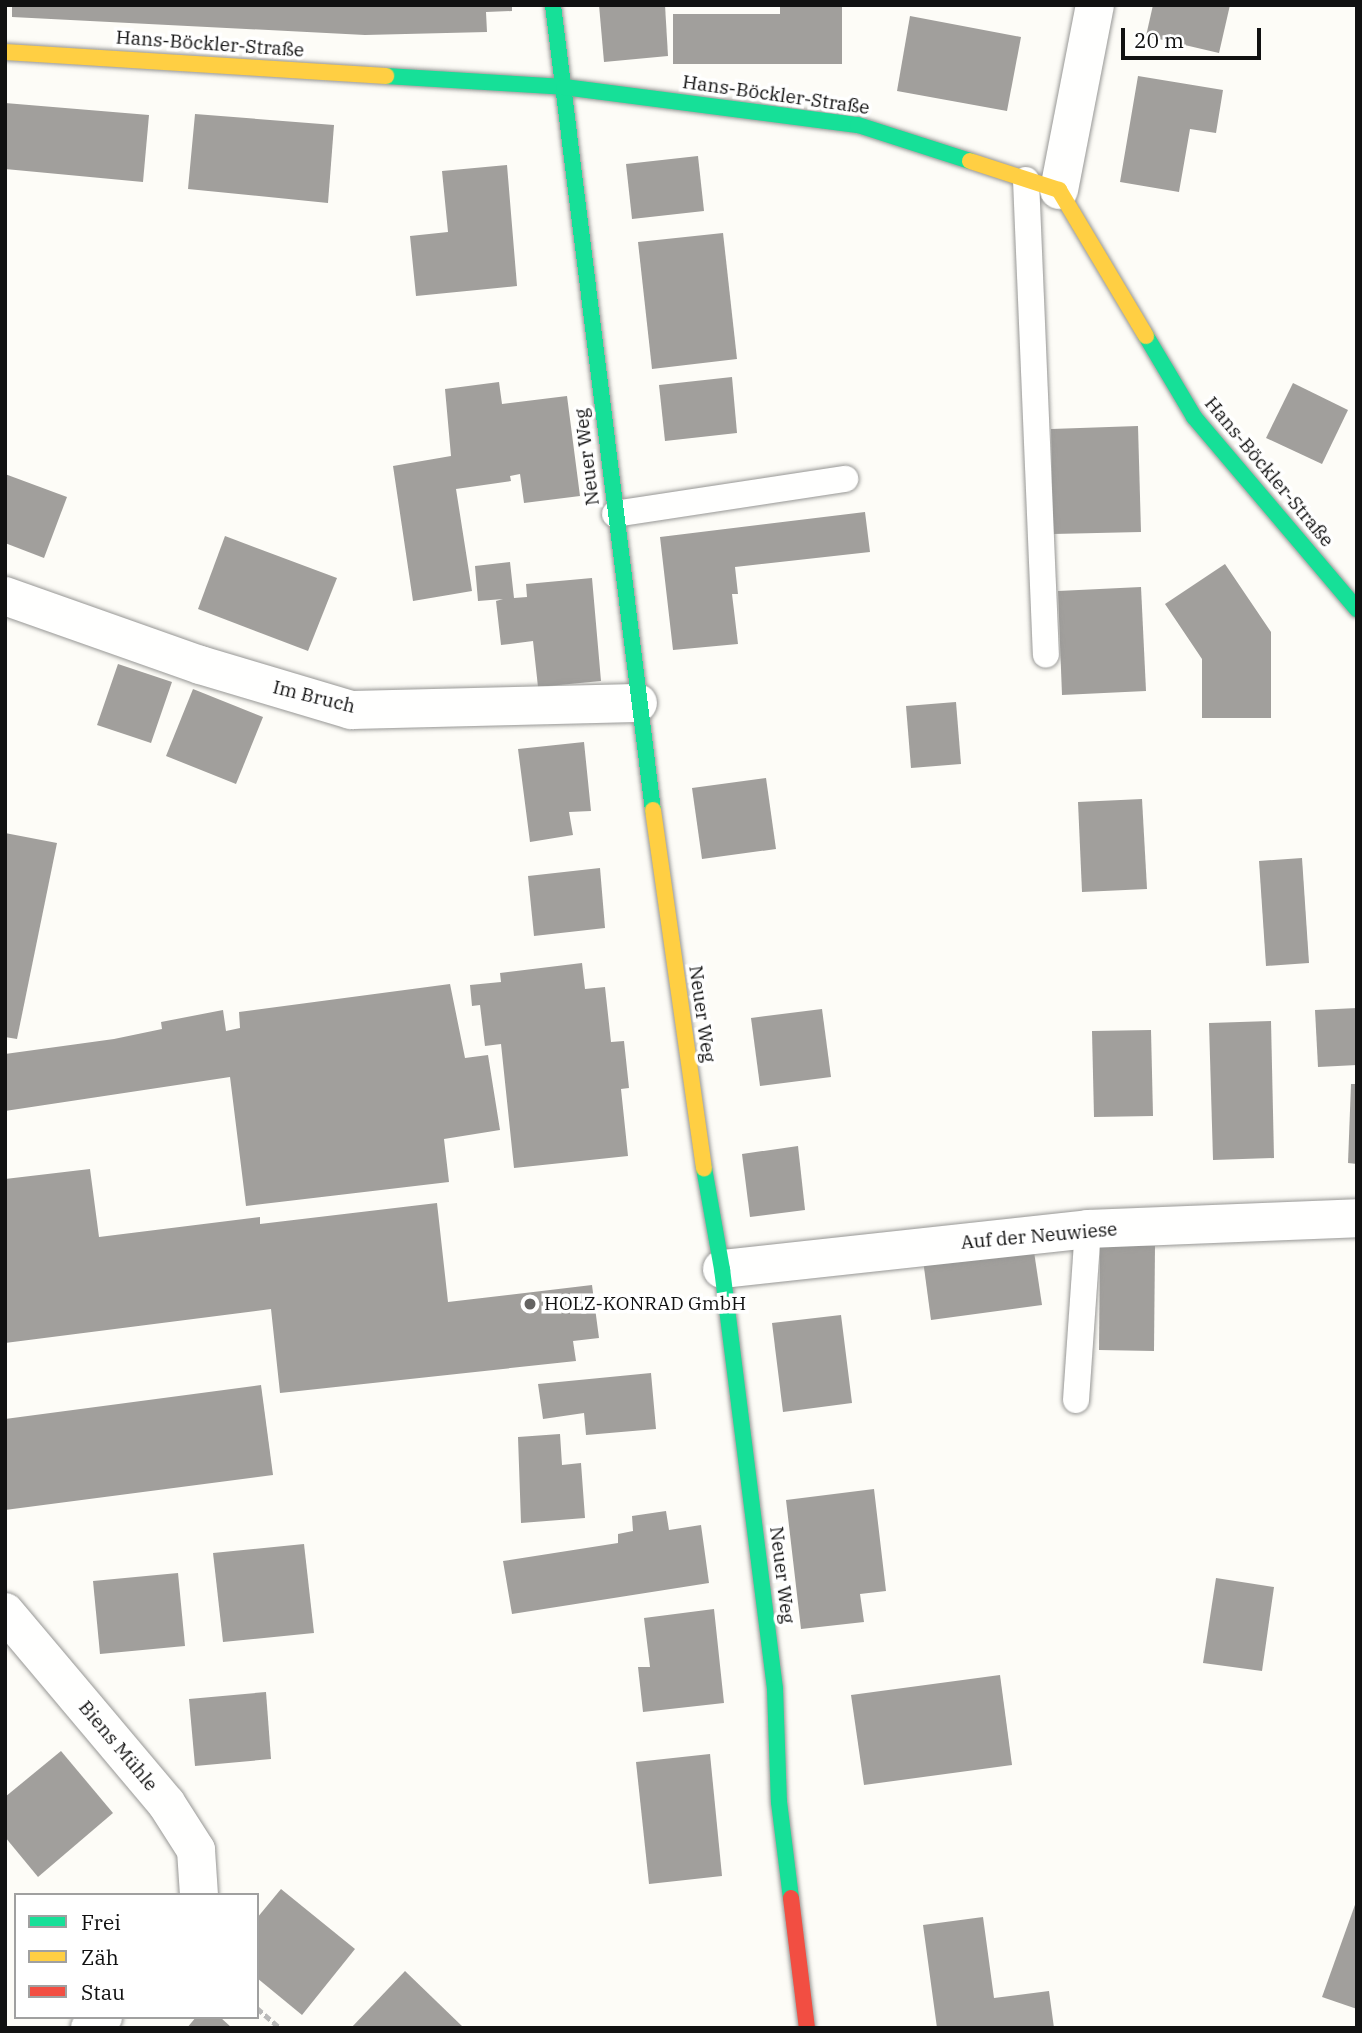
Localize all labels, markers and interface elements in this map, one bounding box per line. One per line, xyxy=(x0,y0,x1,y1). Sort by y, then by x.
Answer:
scale bar xyxy=(1124,14,1264,58)
street label: Hans-Böckler-Straße xyxy=(115,26,305,62)
text: 20 m xyxy=(1134,26,1184,54)
street label: Hans-Böckler-Straße xyxy=(681,71,871,119)
street label: Hans-Böckler-Straße xyxy=(1200,392,1338,552)
street label: Neuer Weg xyxy=(570,407,604,507)
street label: Im Bruch xyxy=(270,676,358,718)
street label: Neuer Weg xyxy=(684,964,720,1064)
street label: Auf der Neuwiese xyxy=(960,1218,1118,1254)
place label: HOLZ-KONRAD GmbH xyxy=(544,1293,746,1315)
marker: HOLZ-KONRAD GmbH xyxy=(522,1296,538,1312)
street label: Neuer Weg xyxy=(765,1525,799,1625)
street label: Biens Mühle xyxy=(74,1696,162,1796)
legend xyxy=(14,1893,259,2019)
text: Frei xyxy=(81,1908,121,1936)
text: Zäh xyxy=(81,1943,119,1971)
text: Stau xyxy=(81,1978,125,2006)

